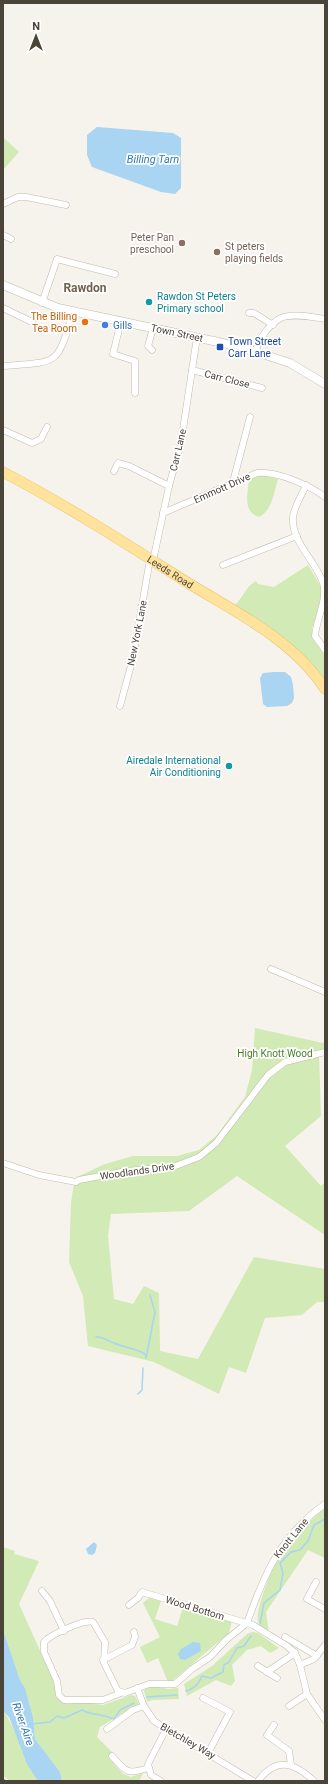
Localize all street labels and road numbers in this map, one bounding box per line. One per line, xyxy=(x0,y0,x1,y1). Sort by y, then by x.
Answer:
street label: Town Street xyxy=(150,322,204,344)
street label: Carr Close xyxy=(203,368,251,390)
street label: Carr Lane xyxy=(168,428,188,472)
street label: Emmott Drive xyxy=(192,471,252,505)
street label: Leeds Road xyxy=(145,553,195,590)
street label: New York Lane xyxy=(125,599,149,667)
street label: Woodlands Drive xyxy=(99,1160,175,1182)
street label: Knott Lane xyxy=(272,1516,310,1560)
street label: Wood Bottom xyxy=(164,1594,226,1622)
street label: Bletchley Way xyxy=(159,1721,218,1761)

